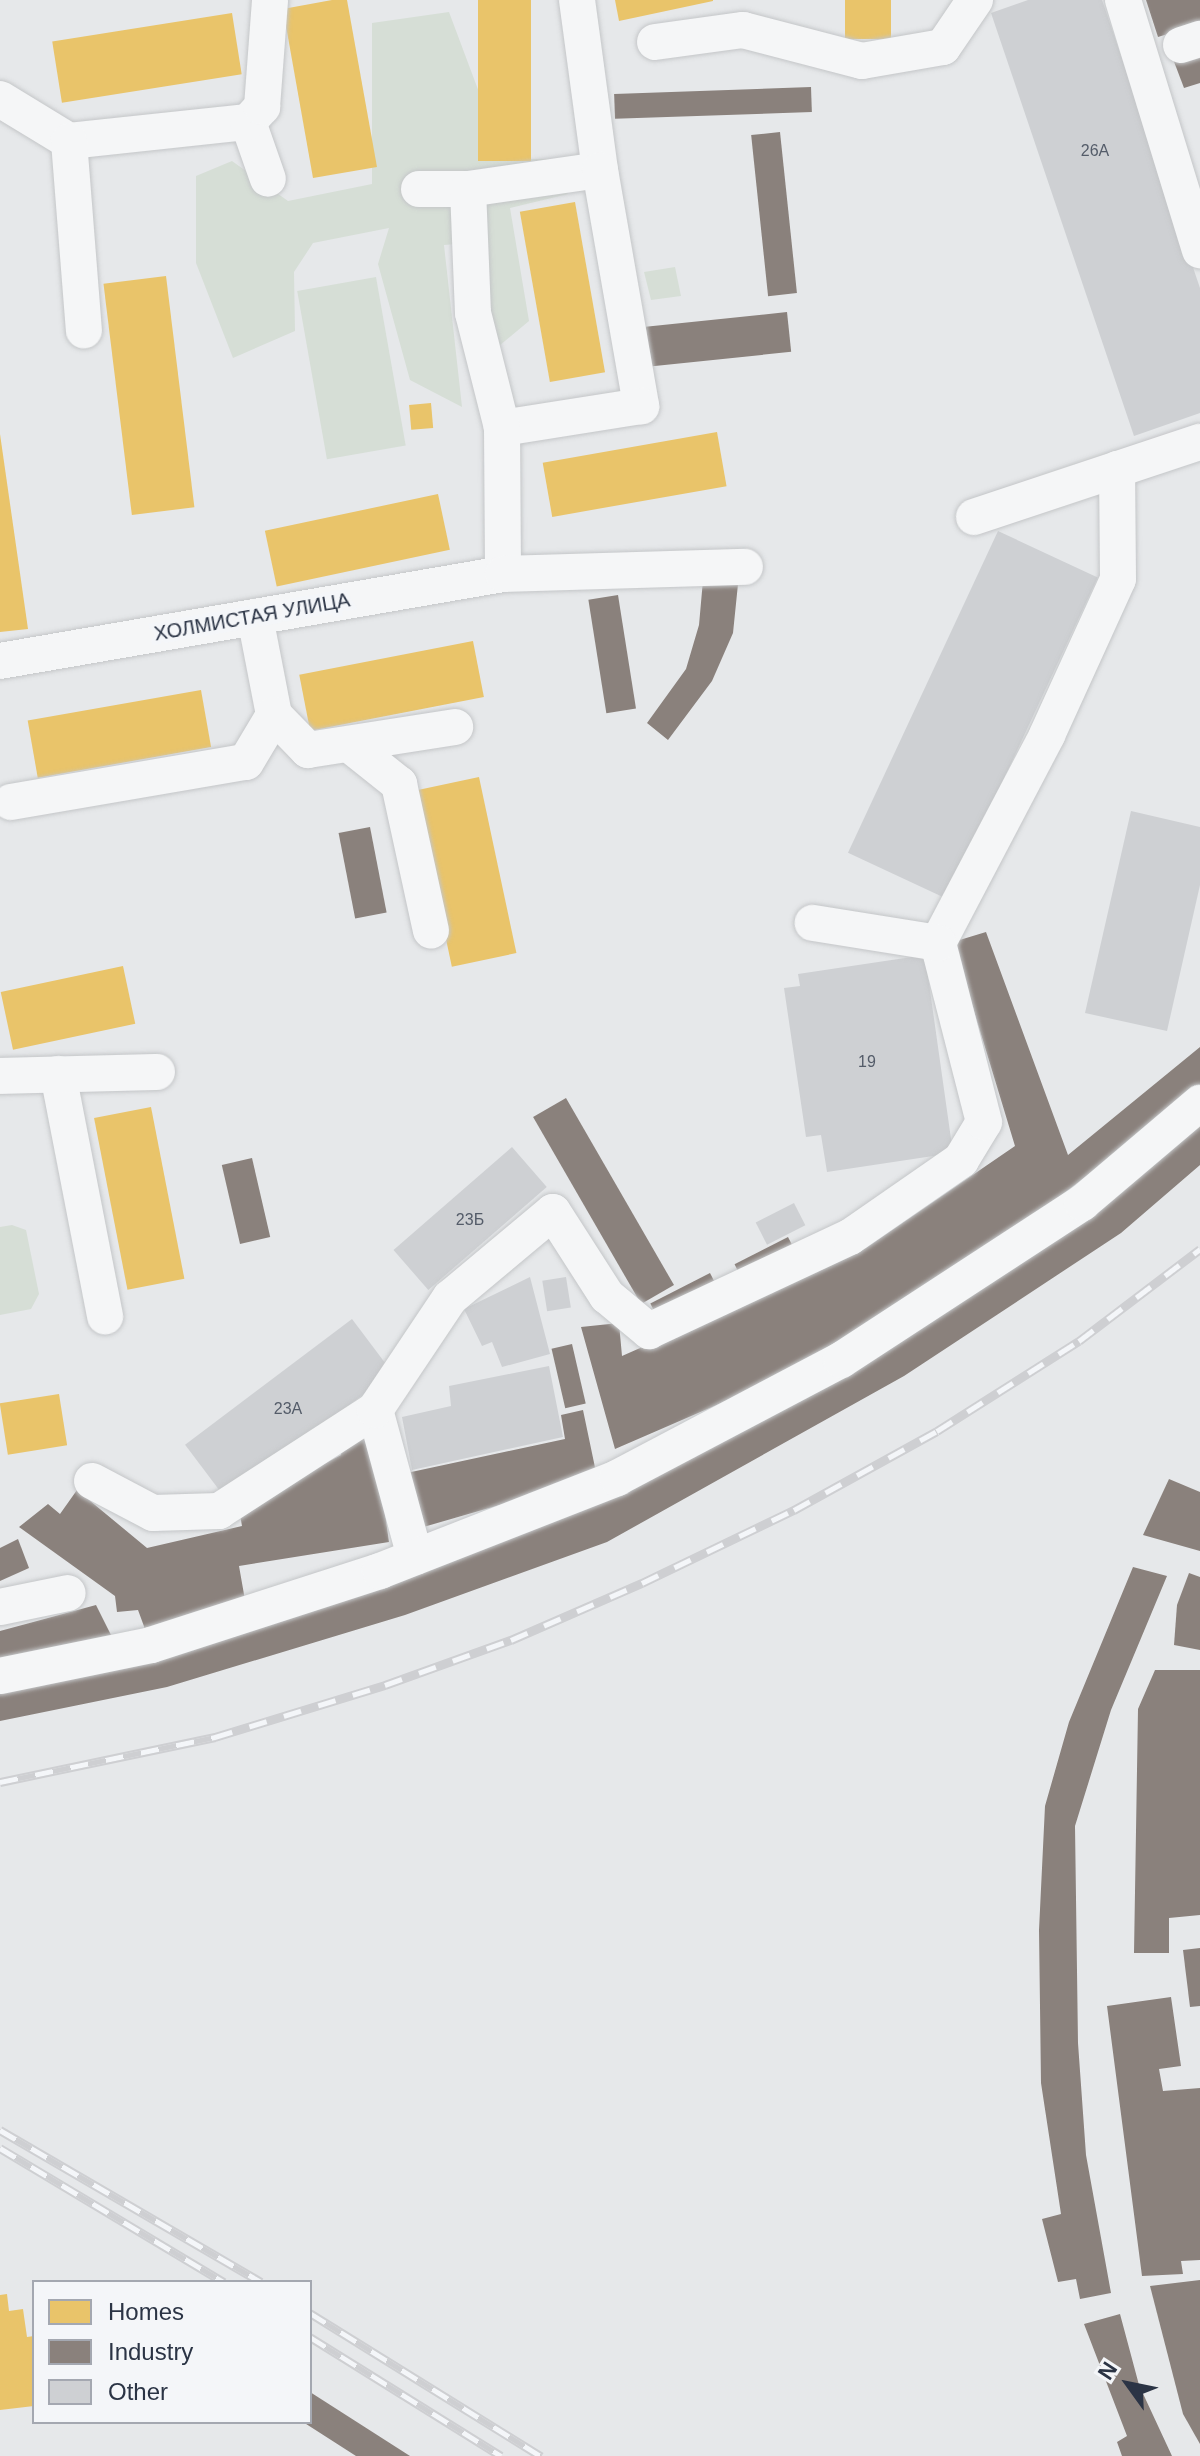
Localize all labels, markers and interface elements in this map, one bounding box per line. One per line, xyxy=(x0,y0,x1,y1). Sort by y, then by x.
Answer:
house number: 26А xyxy=(1081,141,1109,161)
street label: ХОЛМИСТАЯ УЛИЦА xyxy=(152,588,352,646)
house number: 19 xyxy=(858,1052,876,1072)
house number: 23Б xyxy=(456,1210,484,1230)
house number: 23А xyxy=(274,1399,302,1419)
legend xyxy=(32,2280,312,2424)
text: Homes xyxy=(108,2298,184,2325)
text: Industry xyxy=(108,2338,193,2365)
north arrow xyxy=(1088,2344,1168,2424)
text: N xyxy=(1093,2357,1122,2384)
text: Other xyxy=(108,2378,168,2405)

